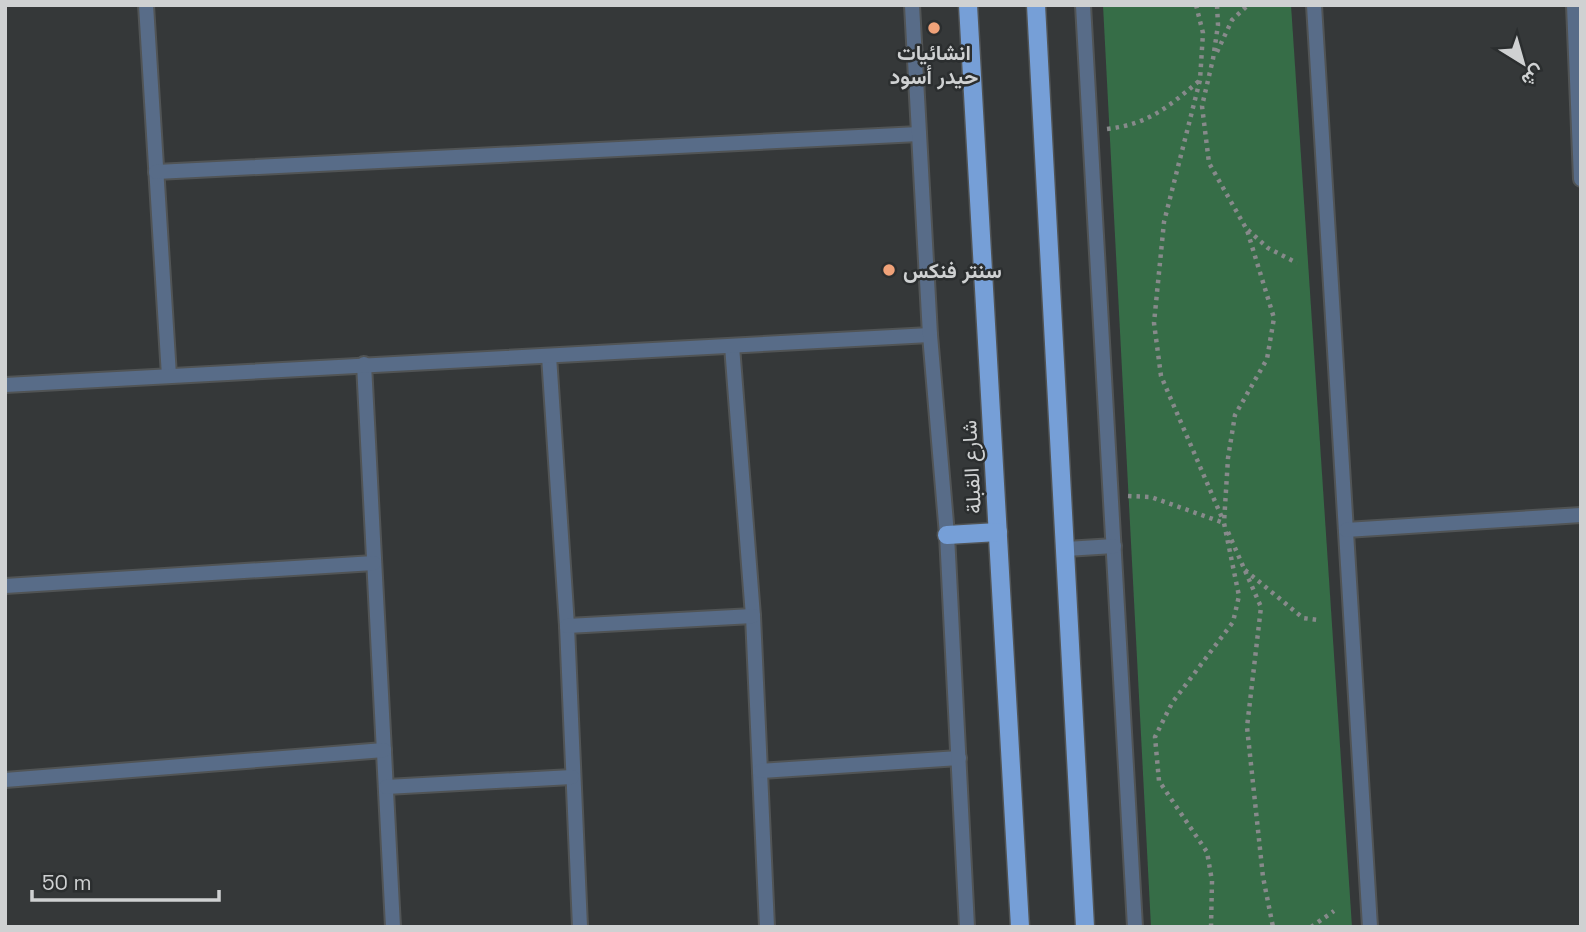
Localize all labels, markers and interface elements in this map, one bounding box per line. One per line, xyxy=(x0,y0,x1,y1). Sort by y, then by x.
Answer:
marker: انشائيات حيدر أسود xyxy=(926,20,942,36)
north arrow xyxy=(1488,28,1558,98)
place label: انشائيات حيدر أسود xyxy=(890,39,978,90)
text: ش xyxy=(1516,59,1550,93)
place label: سنتر فنكس xyxy=(903,257,1002,284)
marker: سنتر فنكس xyxy=(881,262,897,278)
street label: شارع القبلة xyxy=(955,419,988,515)
scale bar xyxy=(32,858,219,902)
text: 50 m xyxy=(42,869,92,896)

